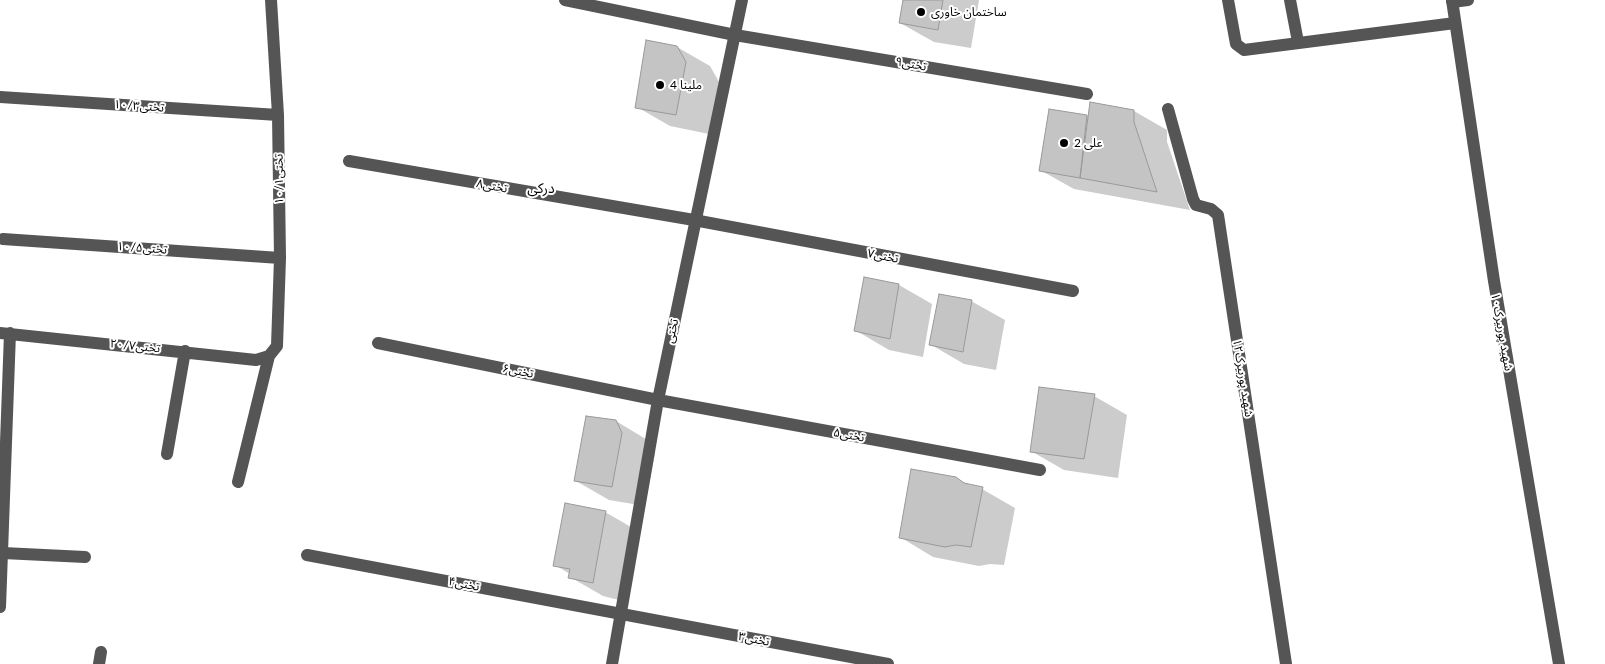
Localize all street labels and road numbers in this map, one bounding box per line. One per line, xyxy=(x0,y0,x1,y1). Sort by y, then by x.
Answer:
street label: تختی۹ xyxy=(894,54,928,74)
street label: تختی۱۰/۳ xyxy=(113,97,165,115)
street label: تختی۱۰/۱ xyxy=(271,154,287,204)
street label: تختی۸ xyxy=(475,176,509,196)
street label: تختی۱۰/۵ xyxy=(116,239,168,257)
street label: تختی۷ xyxy=(866,246,900,266)
street label: شهید پوربیرک۱۰ xyxy=(1488,292,1516,372)
street label: تختی xyxy=(662,318,682,344)
street label: تختی۲۰/۷ xyxy=(109,336,161,356)
street label: شهید پوربیرک۱۲ xyxy=(1230,338,1256,418)
street label: تختی۶ xyxy=(501,361,535,381)
street label: تختی۵ xyxy=(832,425,866,445)
street label: تختی۴ xyxy=(447,574,481,594)
street label: تختی۳ xyxy=(737,629,771,649)

